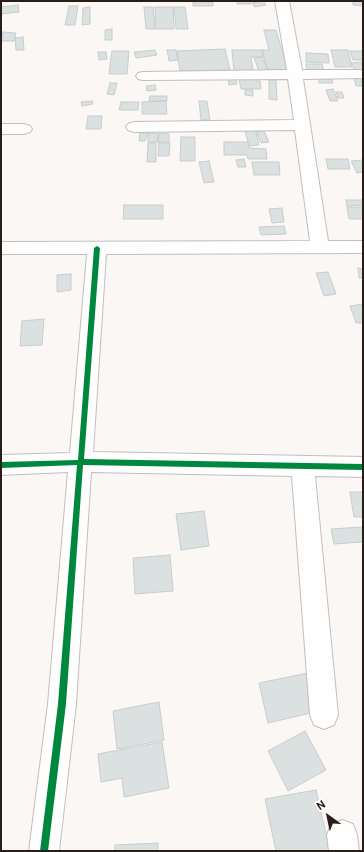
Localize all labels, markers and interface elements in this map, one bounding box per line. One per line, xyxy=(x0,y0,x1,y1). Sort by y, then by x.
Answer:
north arrow xyxy=(308,796,348,836)
text: N xyxy=(314,798,328,813)

